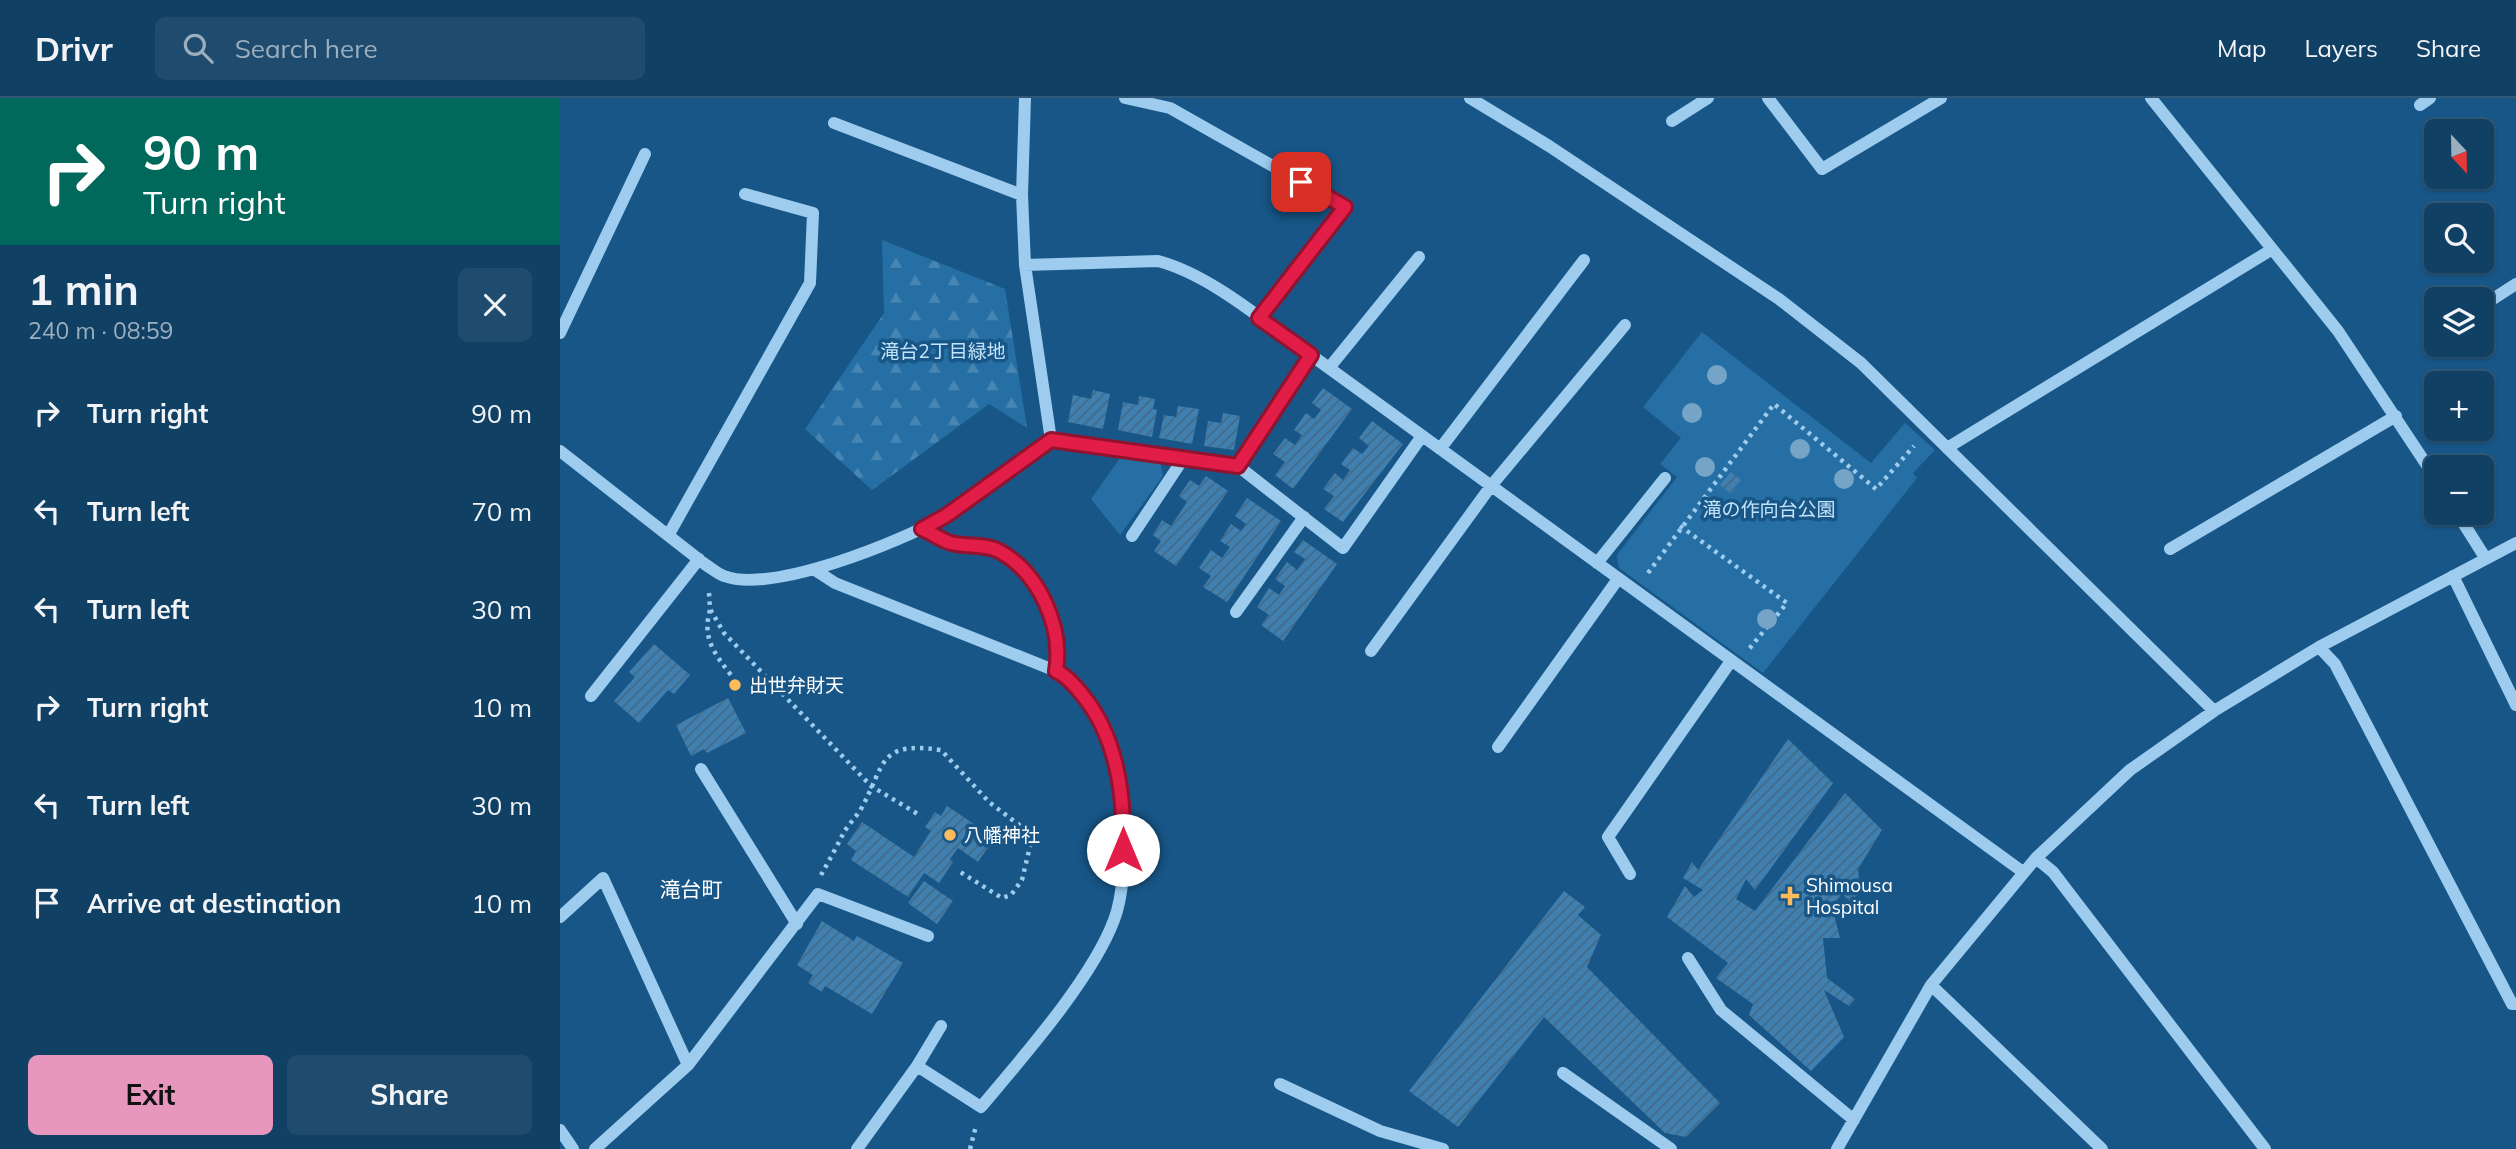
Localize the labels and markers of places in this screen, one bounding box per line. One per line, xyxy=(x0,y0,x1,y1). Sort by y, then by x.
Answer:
pin xyxy=(1271,152,1331,212)
place label: 出世弁財天 xyxy=(749,673,844,697)
marker: 出世弁財天 xyxy=(727,677,743,693)
place label: 八幡神社 xyxy=(964,823,1040,847)
marker: 八幡神社 xyxy=(942,827,958,843)
place label: Shimousa Hospital xyxy=(1806,873,1893,919)
marker: Shimousa Hospital xyxy=(1780,886,1800,906)

